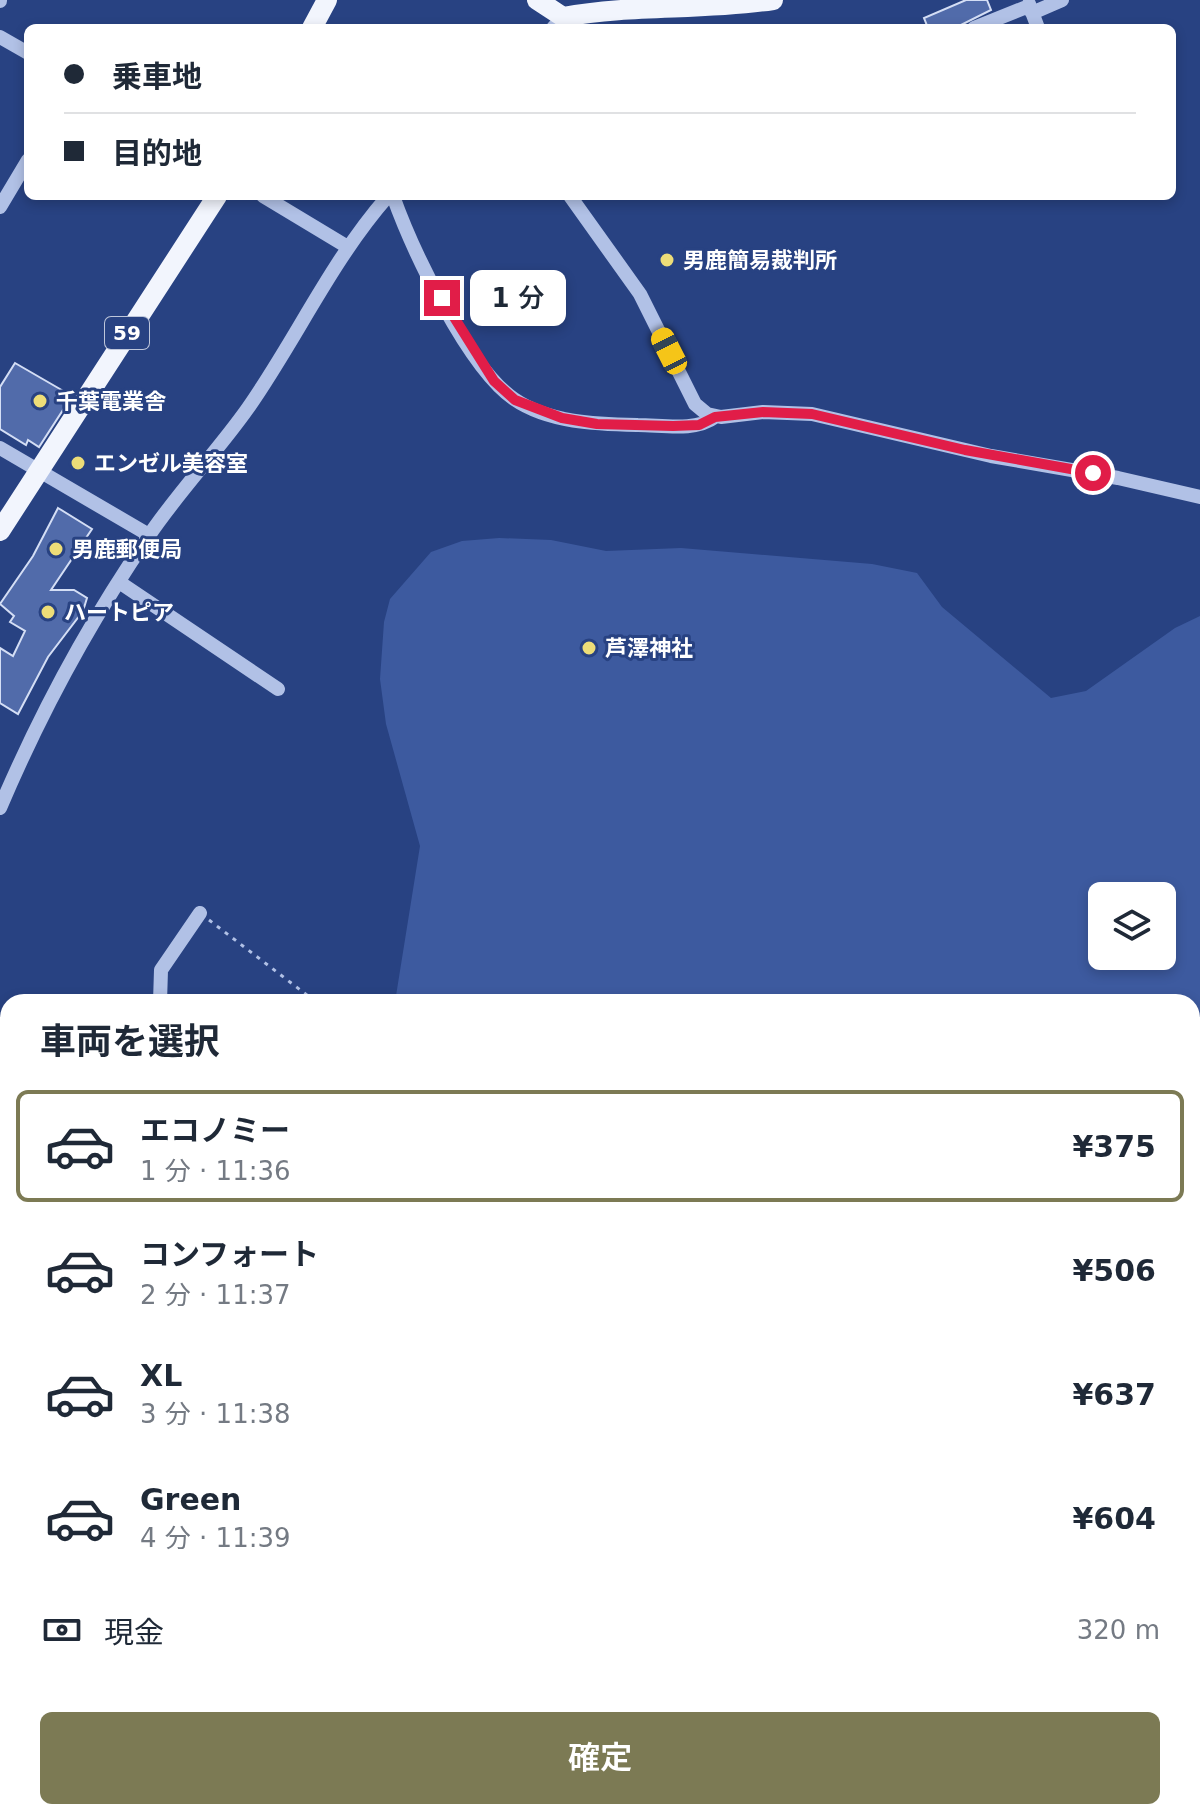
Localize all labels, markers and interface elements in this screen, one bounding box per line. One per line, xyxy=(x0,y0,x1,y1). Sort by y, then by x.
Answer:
text: 乗車地 xyxy=(112,59,202,94)
text: 目的地 xyxy=(112,136,202,171)
place label: 男鹿簡易裁判所 xyxy=(683,248,837,273)
marker: 男鹿簡易裁判所 xyxy=(658,251,676,269)
callout: 1 分 xyxy=(470,270,566,326)
route end xyxy=(424,280,460,316)
text: 1 分 xyxy=(491,283,545,313)
road number: 59 xyxy=(105,317,149,349)
car xyxy=(647,324,691,378)
place label: 千葉電業舎 xyxy=(56,389,166,414)
marker: 千葉電業舎 xyxy=(31,392,49,410)
place label: エンゼル美容室 xyxy=(94,451,248,476)
marker: エンゼル美容室 xyxy=(69,454,87,472)
route start xyxy=(1075,455,1111,491)
place label: 男鹿郵便局 xyxy=(72,537,182,562)
marker: 男鹿郵便局 xyxy=(47,540,65,558)
place label: ハートピア xyxy=(64,600,174,625)
marker: ハートピア xyxy=(39,603,57,621)
place label: 芦澤神社 xyxy=(605,636,693,661)
marker: 芦澤神社 xyxy=(580,639,598,657)
map controls xyxy=(1088,882,1176,970)
button: layers xyxy=(1088,882,1176,970)
text: 車両を選択 xyxy=(40,1021,220,1062)
icon: car xyxy=(44,1110,116,1182)
text: エコノミー xyxy=(140,1113,290,1148)
text: ¥375 xyxy=(1073,1129,1156,1164)
text: 1 分 · 11:36 xyxy=(140,1156,291,1186)
icon: car xyxy=(44,1234,116,1306)
text: コンフォート xyxy=(140,1237,319,1272)
text: ¥506 xyxy=(1073,1253,1156,1288)
text: 2 分 · 11:37 xyxy=(140,1280,291,1310)
icon: car xyxy=(44,1358,116,1430)
text: XL xyxy=(140,1358,182,1393)
text: ¥637 xyxy=(1073,1377,1156,1412)
text: 3 分 · 11:38 xyxy=(140,1399,291,1429)
icon: car xyxy=(44,1482,116,1554)
text: Green xyxy=(140,1482,241,1517)
text: ¥604 xyxy=(1073,1501,1156,1536)
text: 4 分 · 11:39 xyxy=(140,1523,291,1553)
icon: cash xyxy=(40,1608,84,1652)
text: 現金 xyxy=(104,1615,164,1650)
text: 320 m xyxy=(1077,1615,1160,1645)
button: 確定 xyxy=(40,1712,1160,1804)

